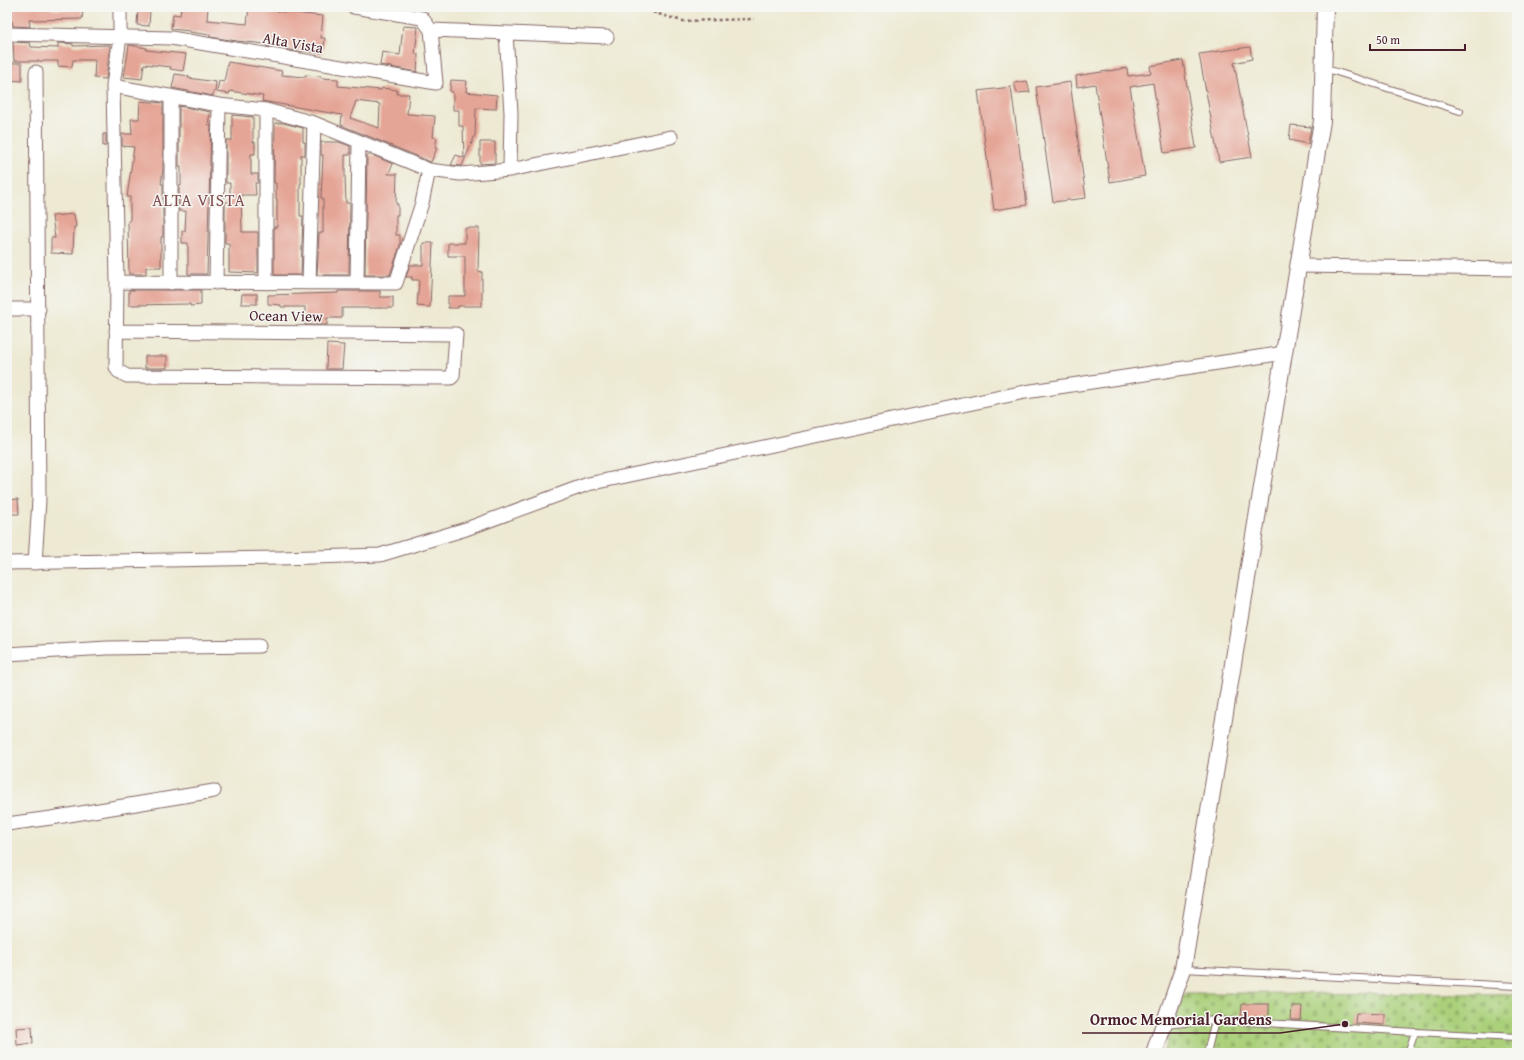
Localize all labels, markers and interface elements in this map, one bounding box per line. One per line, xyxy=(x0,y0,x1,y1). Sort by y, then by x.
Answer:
scale bar xyxy=(1370,26,1465,52)
street label: Alta Vista xyxy=(261,27,325,58)
text: 50 m xyxy=(1376,31,1400,48)
district label: ALTA VISTA xyxy=(152,187,246,212)
street label: Ocean View xyxy=(249,304,323,327)
callout: Ormoc Memorial Gardens xyxy=(1082,1005,1280,1033)
text: Ormoc Memorial Gardens xyxy=(1090,1007,1272,1031)

